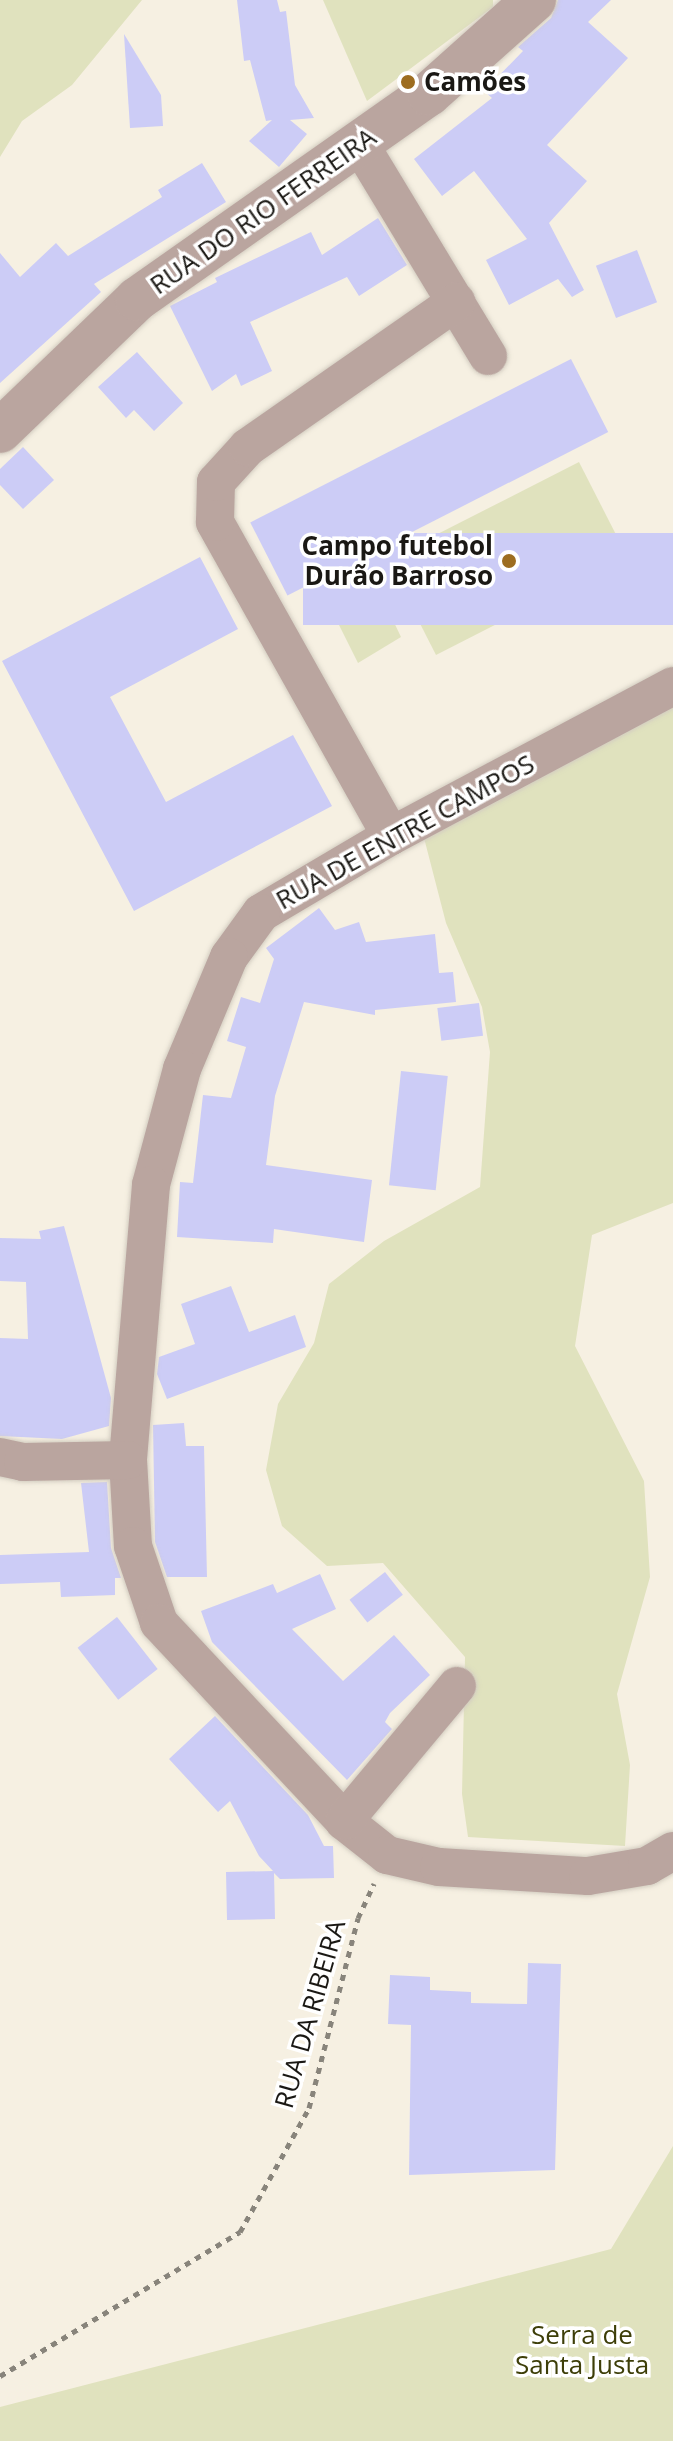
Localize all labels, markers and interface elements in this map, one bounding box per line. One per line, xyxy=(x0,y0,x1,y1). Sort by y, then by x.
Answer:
place label: Camões xyxy=(424,66,526,98)
marker: Camões xyxy=(399,73,417,91)
street label: RUA DO RIO FERREIRA xyxy=(144,121,382,301)
place label: Campo futebol Durão Barroso xyxy=(302,530,493,592)
marker: Campo futebol Durão Barroso xyxy=(500,552,518,570)
street label: RUA DE ENTRE CAMPOS xyxy=(271,748,539,916)
street label: RUA DA RIBEIRA xyxy=(268,1916,352,2112)
park label: Serra de Santa Justa xyxy=(515,2319,649,2380)

